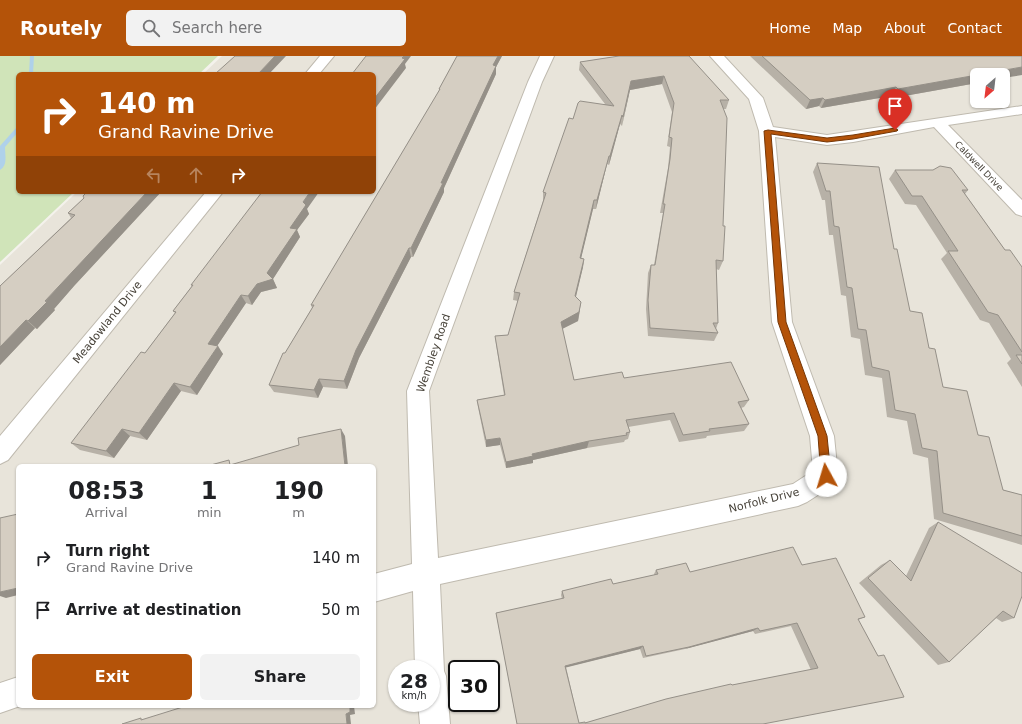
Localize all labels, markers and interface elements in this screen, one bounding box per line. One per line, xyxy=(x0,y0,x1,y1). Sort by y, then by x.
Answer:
search box xyxy=(126,10,406,46)
text: Routely xyxy=(20,17,102,39)
icon: search xyxy=(140,17,162,39)
text: Search here xyxy=(172,19,262,37)
text: Home xyxy=(769,20,811,36)
text: Map xyxy=(833,20,862,36)
text: About xyxy=(884,20,926,36)
text: Contact xyxy=(948,20,1002,36)
north arrow xyxy=(970,68,1010,108)
map controls xyxy=(970,68,1010,108)
text: 140 m xyxy=(98,87,195,120)
icon: right xyxy=(32,88,84,140)
pin xyxy=(878,89,912,130)
icon: arrive xyxy=(884,95,906,117)
text: Grand Ravine Drive xyxy=(98,121,274,142)
street label: Caldwell Drive xyxy=(953,139,1005,193)
icon: left xyxy=(143,164,165,186)
icon: ahead xyxy=(185,164,207,186)
icon: right xyxy=(227,164,249,186)
street label: Meadowland Drive xyxy=(70,278,145,366)
street label: Wembley Road xyxy=(414,312,453,394)
position arrow xyxy=(805,455,847,497)
text: 08:53 xyxy=(68,477,145,505)
text: 1 xyxy=(201,477,217,505)
text: 190 xyxy=(274,477,324,505)
street label: Norfolk Drive xyxy=(727,485,801,516)
text: Arrival xyxy=(85,505,128,520)
text: min xyxy=(197,505,221,520)
text: m xyxy=(292,505,305,520)
text: Turn right xyxy=(66,542,150,560)
icon: right xyxy=(32,547,54,569)
text: 140 m xyxy=(312,549,360,567)
text: Grand Ravine Drive xyxy=(66,560,193,575)
icon: arrive xyxy=(32,599,54,621)
text: Arrive at destination xyxy=(66,601,241,619)
text: 50 m xyxy=(322,601,360,619)
button: Exit xyxy=(32,654,192,700)
button: Share xyxy=(200,654,360,700)
speed limit sign: 30 xyxy=(448,660,500,712)
text: 28 xyxy=(400,669,428,693)
text: km/h xyxy=(401,690,427,701)

